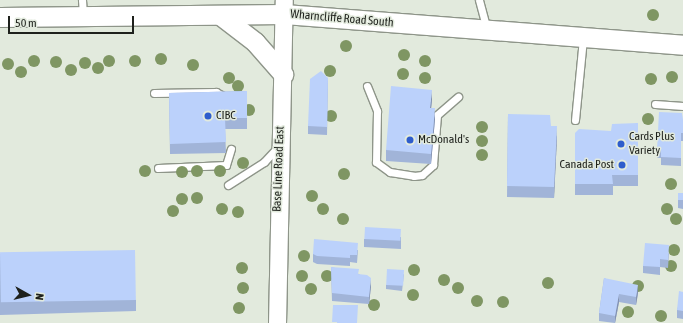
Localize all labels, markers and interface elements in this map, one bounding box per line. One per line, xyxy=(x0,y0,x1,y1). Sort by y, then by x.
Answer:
street label: Wharncliffe Road South xyxy=(290,7,394,31)
scale bar xyxy=(10,8,136,34)
text: 50 m xyxy=(15,16,37,30)
place label: CIBC xyxy=(216,109,236,123)
marker: CIBC xyxy=(203,111,213,121)
street label: Base Line Road East xyxy=(270,126,288,212)
place label: Cards Plus Variety xyxy=(629,130,674,158)
place label: McDonald's xyxy=(418,133,469,147)
marker: McDonald's xyxy=(405,135,415,145)
marker: Cards Plus Variety xyxy=(616,139,626,149)
place label: Canada Post xyxy=(560,158,614,172)
marker: Canada Post xyxy=(617,160,627,170)
north arrow xyxy=(8,275,48,315)
text: N xyxy=(33,293,46,301)

